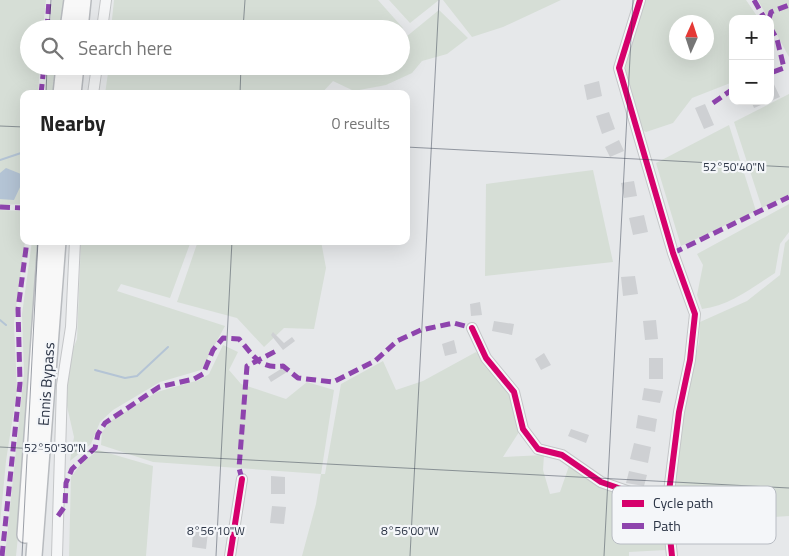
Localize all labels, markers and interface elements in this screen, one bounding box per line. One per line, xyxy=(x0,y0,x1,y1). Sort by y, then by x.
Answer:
north arrow xyxy=(669,15,714,60)
map controls xyxy=(729,15,774,105)
button: + xyxy=(729,15,774,60)
search box xyxy=(20,20,410,75)
text: Search here xyxy=(78,33,172,62)
icon: search xyxy=(38,34,66,62)
button: − xyxy=(729,60,774,105)
text: Nearby xyxy=(40,107,105,139)
text: 0 results xyxy=(331,111,390,135)
text: 52°50'40"N xyxy=(703,157,765,176)
street label: Ennis Bypass xyxy=(32,341,60,427)
text: 52°50'30"N xyxy=(24,438,86,457)
legend xyxy=(612,486,776,544)
text: Cycle path xyxy=(653,492,713,513)
text: Path xyxy=(653,515,681,536)
text: 8°56'10"W xyxy=(187,521,245,540)
text: 8°56'00"W xyxy=(381,521,439,540)

